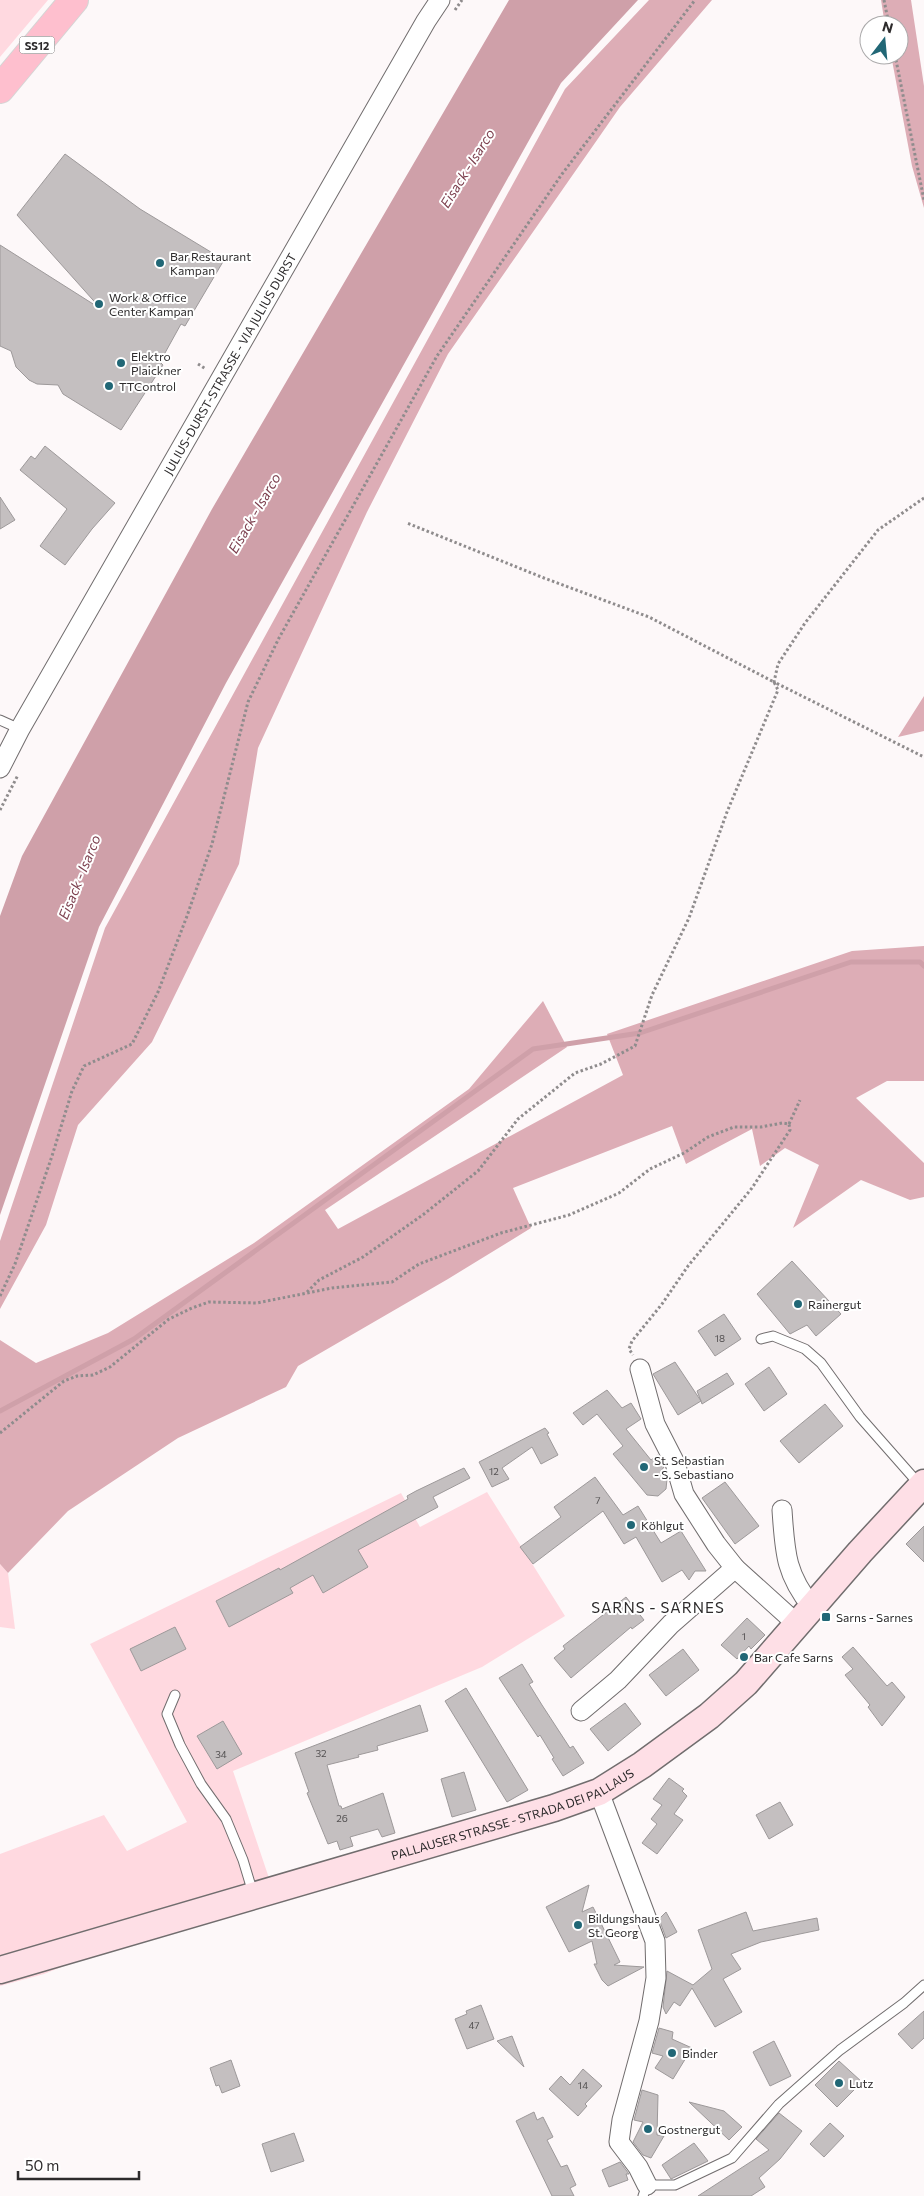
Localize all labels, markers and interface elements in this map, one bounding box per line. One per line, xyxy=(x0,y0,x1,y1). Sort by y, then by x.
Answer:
north arrow xyxy=(859,15,909,65)
text: N xyxy=(880,17,895,37)
road number: SS12 xyxy=(20,36,54,54)
water label: Eisack - Isarco xyxy=(436,125,498,211)
place label: Bar Restaurant Kampan xyxy=(170,249,251,277)
street label: JULIUS-DURST-STRASSE - VIA JULIUS DURST xyxy=(160,250,299,477)
marker: Bar Restaurant Kampan xyxy=(154,257,166,269)
place label: Work & Office Center Kampan xyxy=(109,290,194,318)
marker: Work & Office Center Kampan xyxy=(93,298,105,310)
place label: Elektro Plaickner xyxy=(131,349,182,377)
marker: Elektro Plaickner xyxy=(115,357,127,369)
place label: TTControl xyxy=(119,379,176,393)
marker: TTControl xyxy=(103,380,115,392)
water label: Eisack - Isarco xyxy=(224,470,284,556)
water label: Eisack - Isarco xyxy=(54,832,104,922)
place label: Rainergut xyxy=(808,1297,862,1311)
marker: Rainergut xyxy=(792,1298,804,1310)
house number: 18 xyxy=(715,1332,725,1344)
place label: St. Sebastian - S. Sebastiano xyxy=(654,1453,734,1481)
marker: St. Sebastian - S. Sebastiano xyxy=(638,1461,650,1473)
house number: 12 xyxy=(489,1465,499,1477)
house number: 7 xyxy=(595,1494,601,1506)
place label: Köhlgut xyxy=(641,1518,684,1532)
marker: Köhlgut xyxy=(625,1519,637,1531)
district label: SARNS - SARNES xyxy=(591,1598,725,1616)
place label: Sarns - Sarnes xyxy=(836,1610,913,1624)
marker: Sarns - Sarnes xyxy=(820,1611,832,1623)
house number: 1 xyxy=(742,1630,746,1642)
place label: Bar Cafe Sarns xyxy=(754,1650,833,1664)
marker: Bar Cafe Sarns xyxy=(738,1651,750,1663)
house number: 32 xyxy=(315,1747,327,1759)
house number: 34 xyxy=(215,1748,227,1760)
street label: PALLAUSER STRASSE - STRADA DEI PALLAUS xyxy=(389,1765,636,1862)
house number: 26 xyxy=(336,1812,348,1824)
place label: Bildungshaus St. Georg xyxy=(588,1911,660,1939)
marker: Bildungshaus St. Georg xyxy=(572,1919,584,1931)
house number: 47 xyxy=(468,2019,480,2031)
place label: Binder xyxy=(682,2046,718,2060)
marker: Binder xyxy=(666,2047,678,2059)
place label: Lutz xyxy=(849,2076,873,2090)
marker: Lutz xyxy=(833,2077,845,2089)
house number: 14 xyxy=(578,2079,588,2091)
place label: Gostnergut xyxy=(658,2122,720,2136)
marker: Gostnergut xyxy=(642,2123,654,2135)
scale bar xyxy=(18,2148,139,2180)
text: 50 m xyxy=(25,2156,59,2174)

